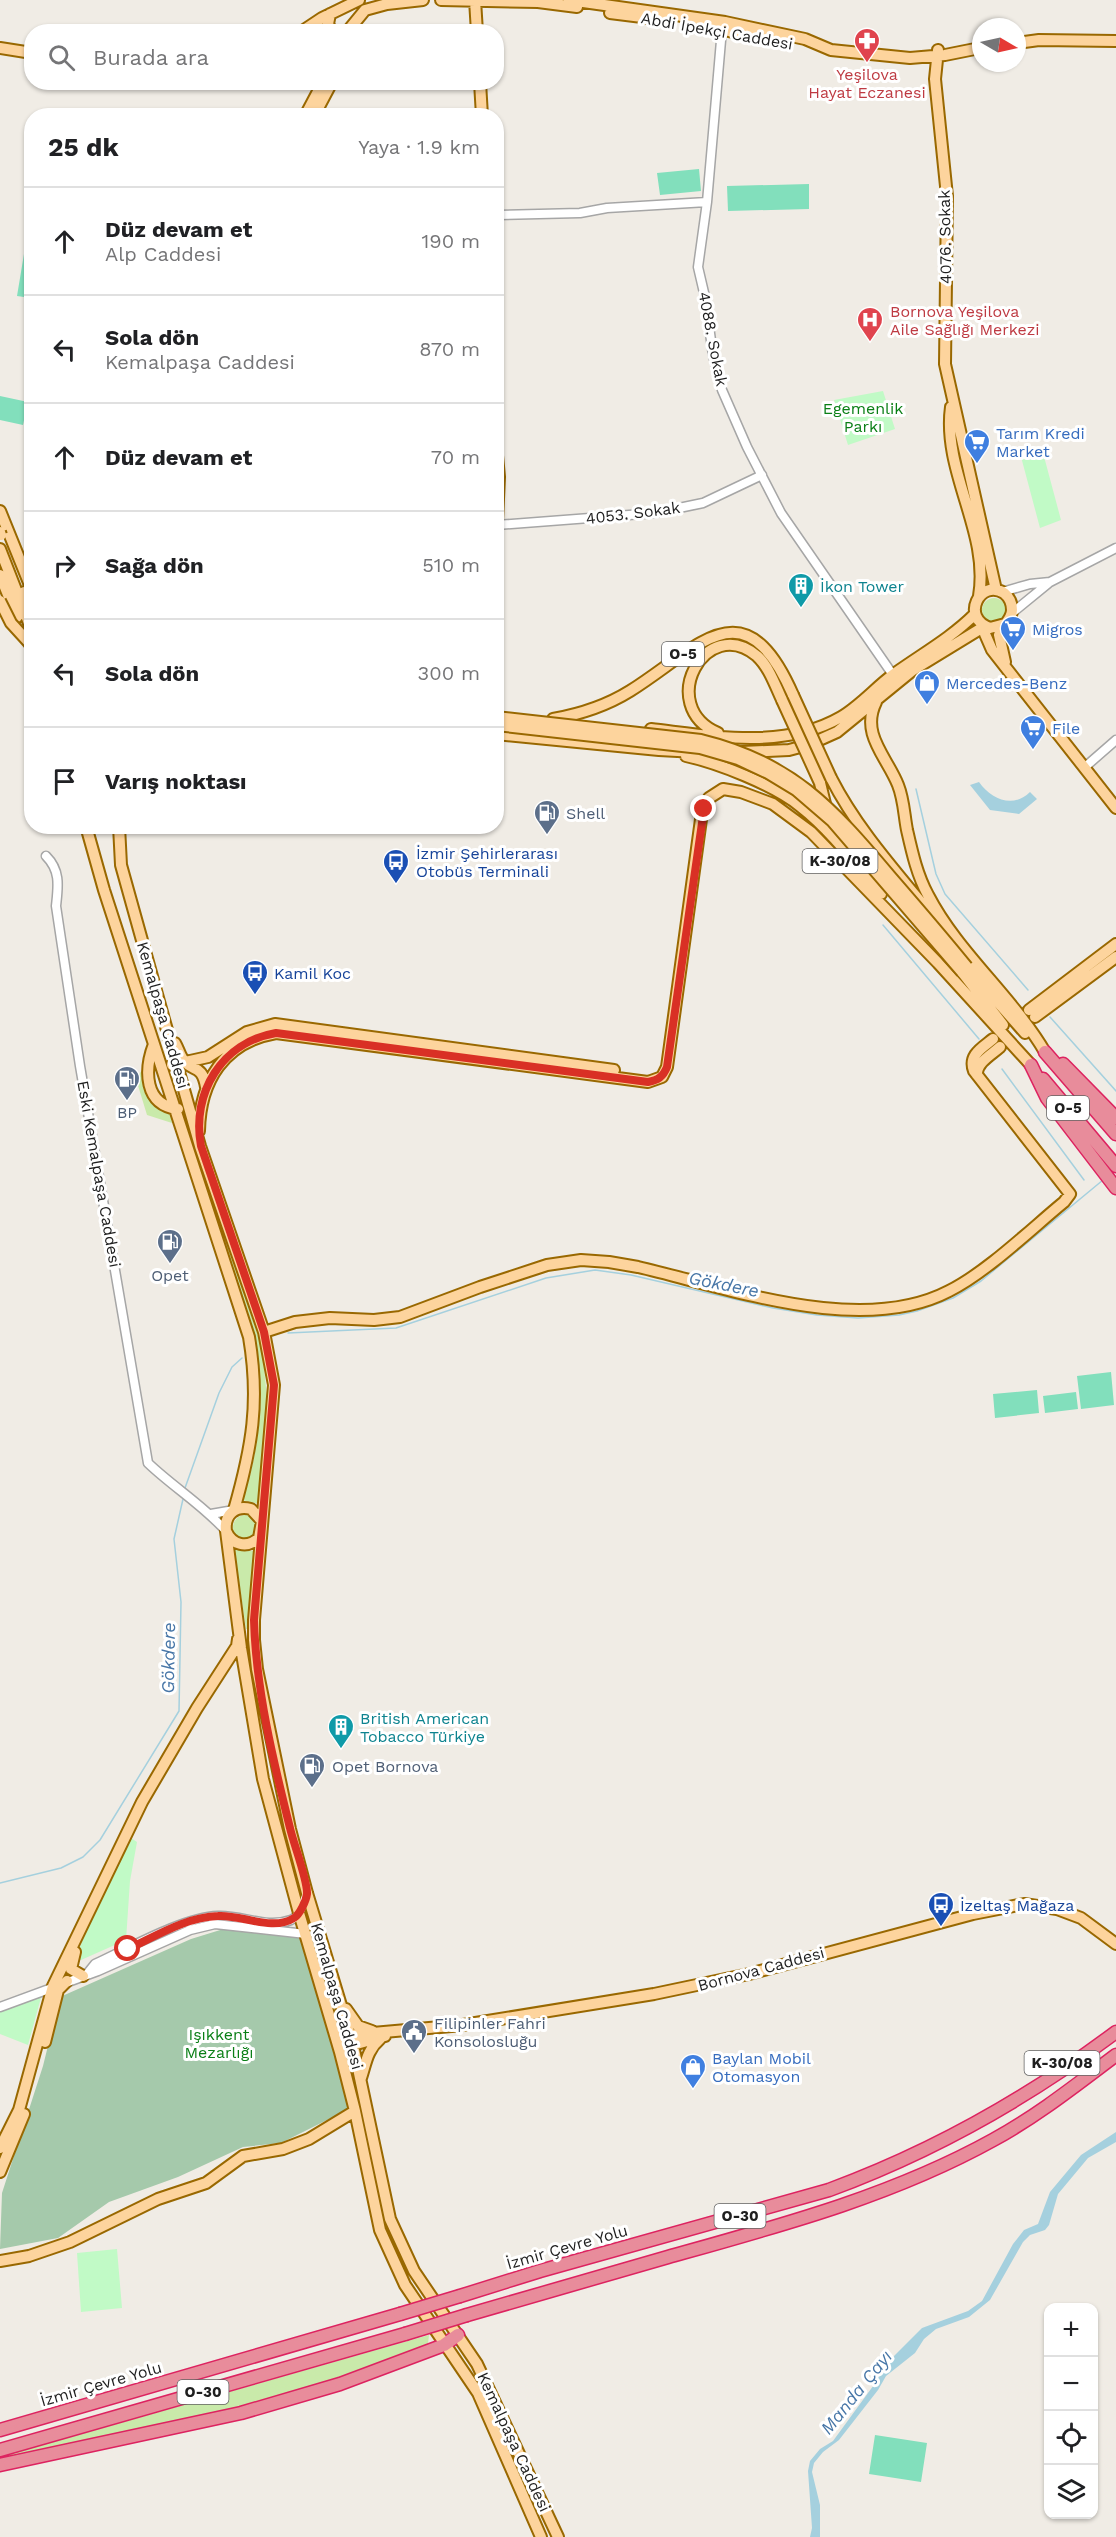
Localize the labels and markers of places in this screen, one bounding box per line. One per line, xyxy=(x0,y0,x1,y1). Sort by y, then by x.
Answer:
pharmacy icon: Yeşilova Hayat Eczanesi xyxy=(852,26,882,64)
place label: Yeşilova Hayat Eczanesi xyxy=(808,65,926,102)
place label: Bornova Yeşilova Aile Sağlığı Merkezi xyxy=(890,302,1040,339)
hospital icon: Bornova Yeşilova Aile Sağlığı Merkezi xyxy=(855,305,885,343)
place label: Tarım Kredi Market xyxy=(996,424,1085,461)
supermarket icon: Tarım Kredi Market xyxy=(962,427,992,465)
building icon: İkon Tower xyxy=(786,571,816,609)
place label: İkon Tower xyxy=(820,577,905,596)
supermarket icon: Migros xyxy=(998,614,1028,652)
place label: Migros xyxy=(1032,620,1083,639)
shop icon: Mercedes-Benz xyxy=(912,668,942,706)
place label: Mercedes-Benz xyxy=(946,674,1067,693)
supermarket icon: File xyxy=(1018,713,1048,751)
place label: File xyxy=(1052,719,1080,738)
fuel station icon: Shell xyxy=(532,798,562,836)
place label: Shell xyxy=(566,804,605,823)
place label: İzmir Şehirlerarası Otobüs Terminali xyxy=(416,844,558,881)
bus stop icon: İzmir Şehirlerarası Otobüs Terminali xyxy=(381,847,411,885)
bus stop icon: Kamil Koc xyxy=(240,958,270,996)
place label: Kamil Koc xyxy=(274,964,351,983)
fuel station icon: BP xyxy=(112,1064,142,1102)
place label: BP xyxy=(117,1103,137,1122)
fuel station icon: Opet xyxy=(155,1227,185,1265)
place label: Opet xyxy=(151,1266,189,1285)
place label: British American Tobacco Türkiye xyxy=(360,1709,489,1746)
building icon: British American Tobacco Türkiye xyxy=(326,1712,356,1750)
fuel station icon: Opet Bornova xyxy=(297,1751,327,1789)
place label: Opet Bornova xyxy=(332,1757,438,1776)
bus stop icon: İzeltaş Mağaza xyxy=(926,1890,956,1928)
place label: İzeltaş Mağaza xyxy=(960,1896,1074,1915)
place label: Filipinler Fahri Konsolosluğu xyxy=(434,2014,546,2051)
public building icon: Filipinler Fahri Konsolosluğu xyxy=(399,2017,429,2055)
place label: Baylan Mobil Otomasyon xyxy=(712,2049,811,2086)
shop icon: Baylan Mobil Otomasyon xyxy=(678,2052,708,2090)

